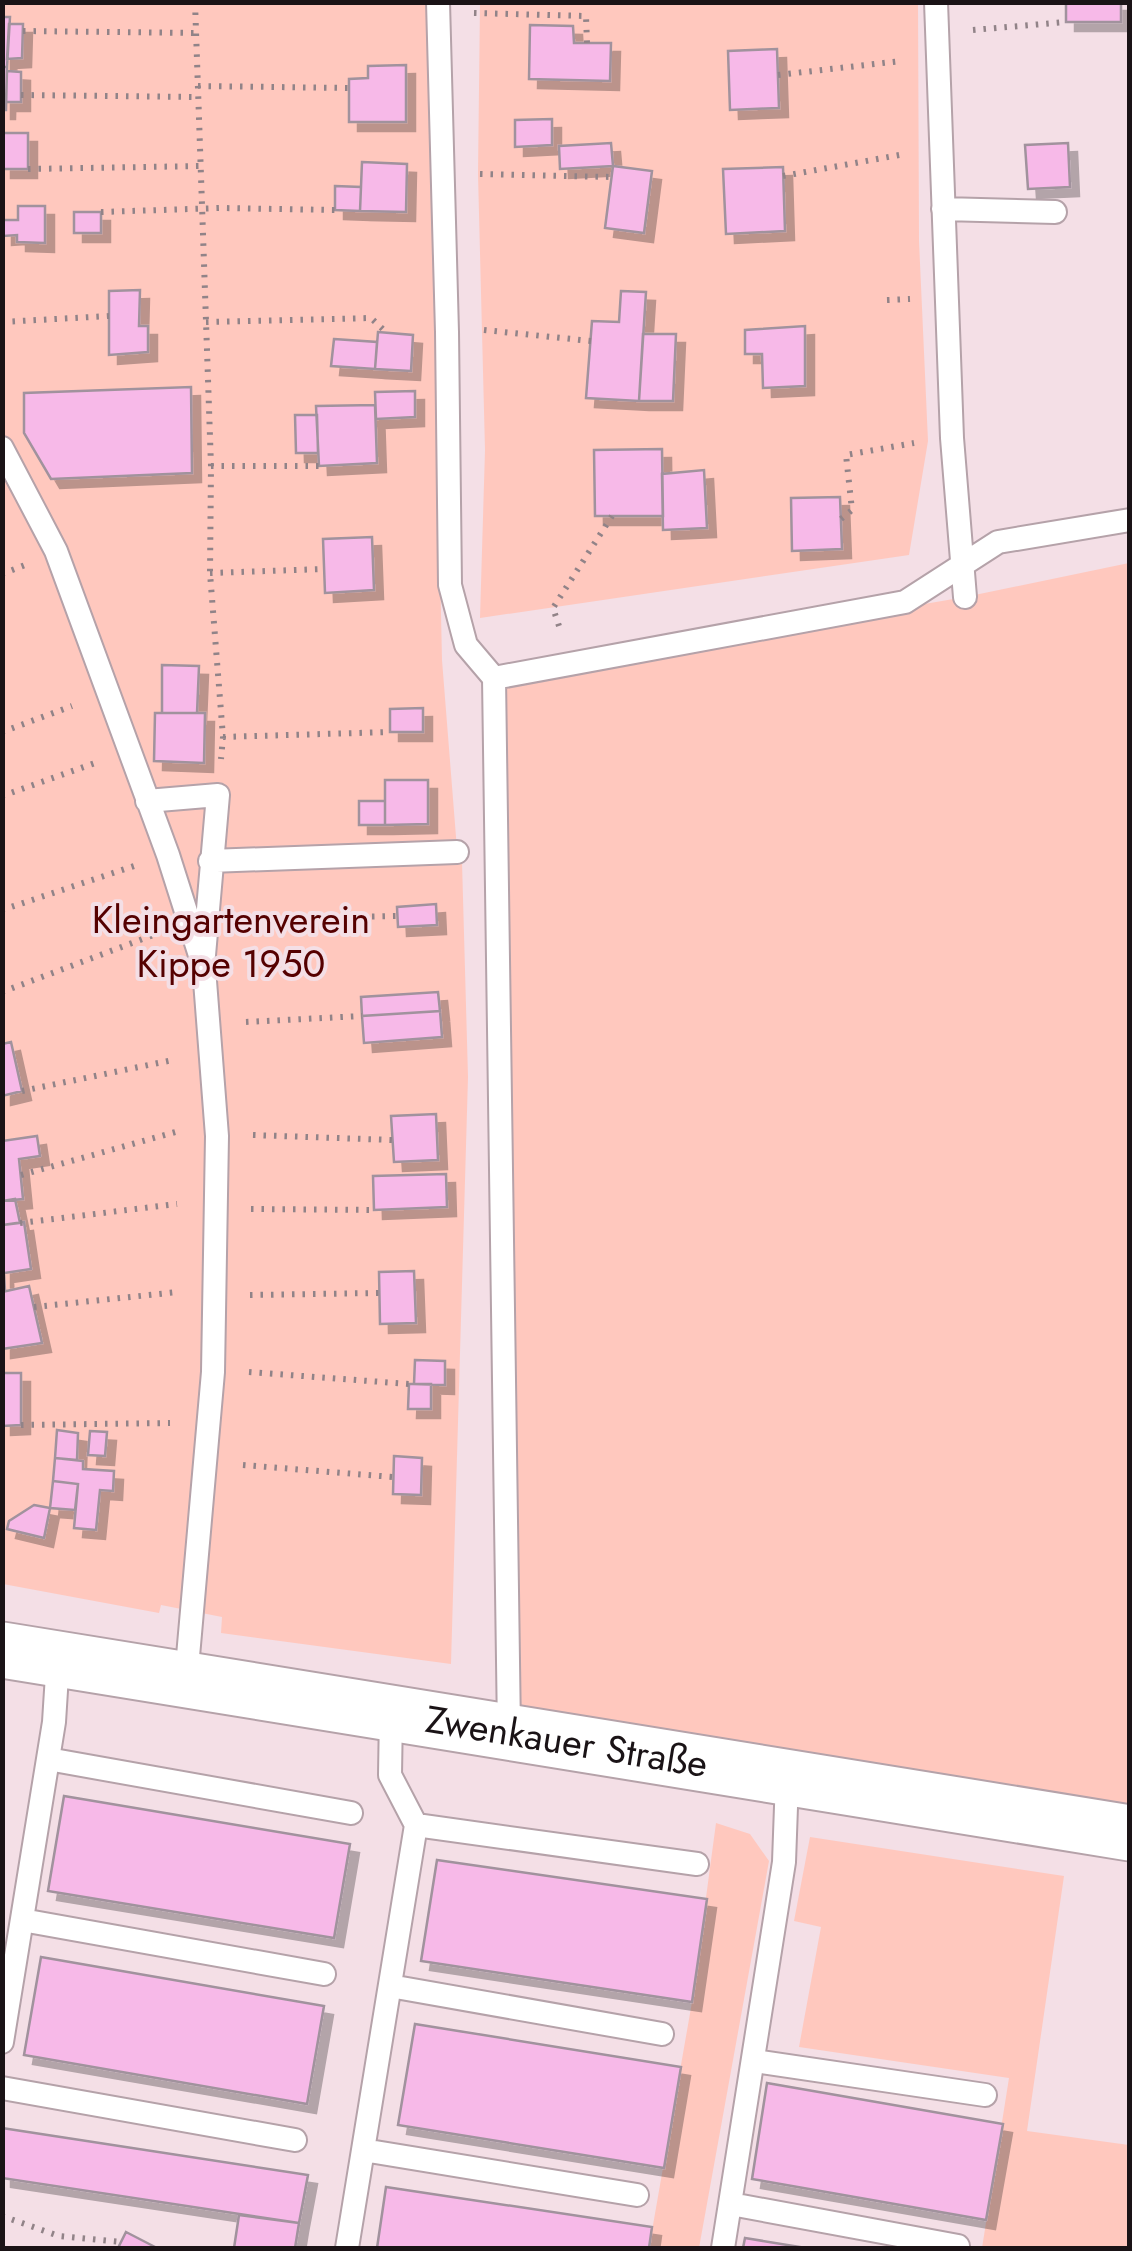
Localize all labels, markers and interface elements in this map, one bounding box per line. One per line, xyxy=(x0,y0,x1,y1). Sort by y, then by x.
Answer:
park label: Kleingartenverein Kippe 1950 xyxy=(92,892,370,991)
street label: Zwenkauer Straße xyxy=(422,1691,712,1791)

